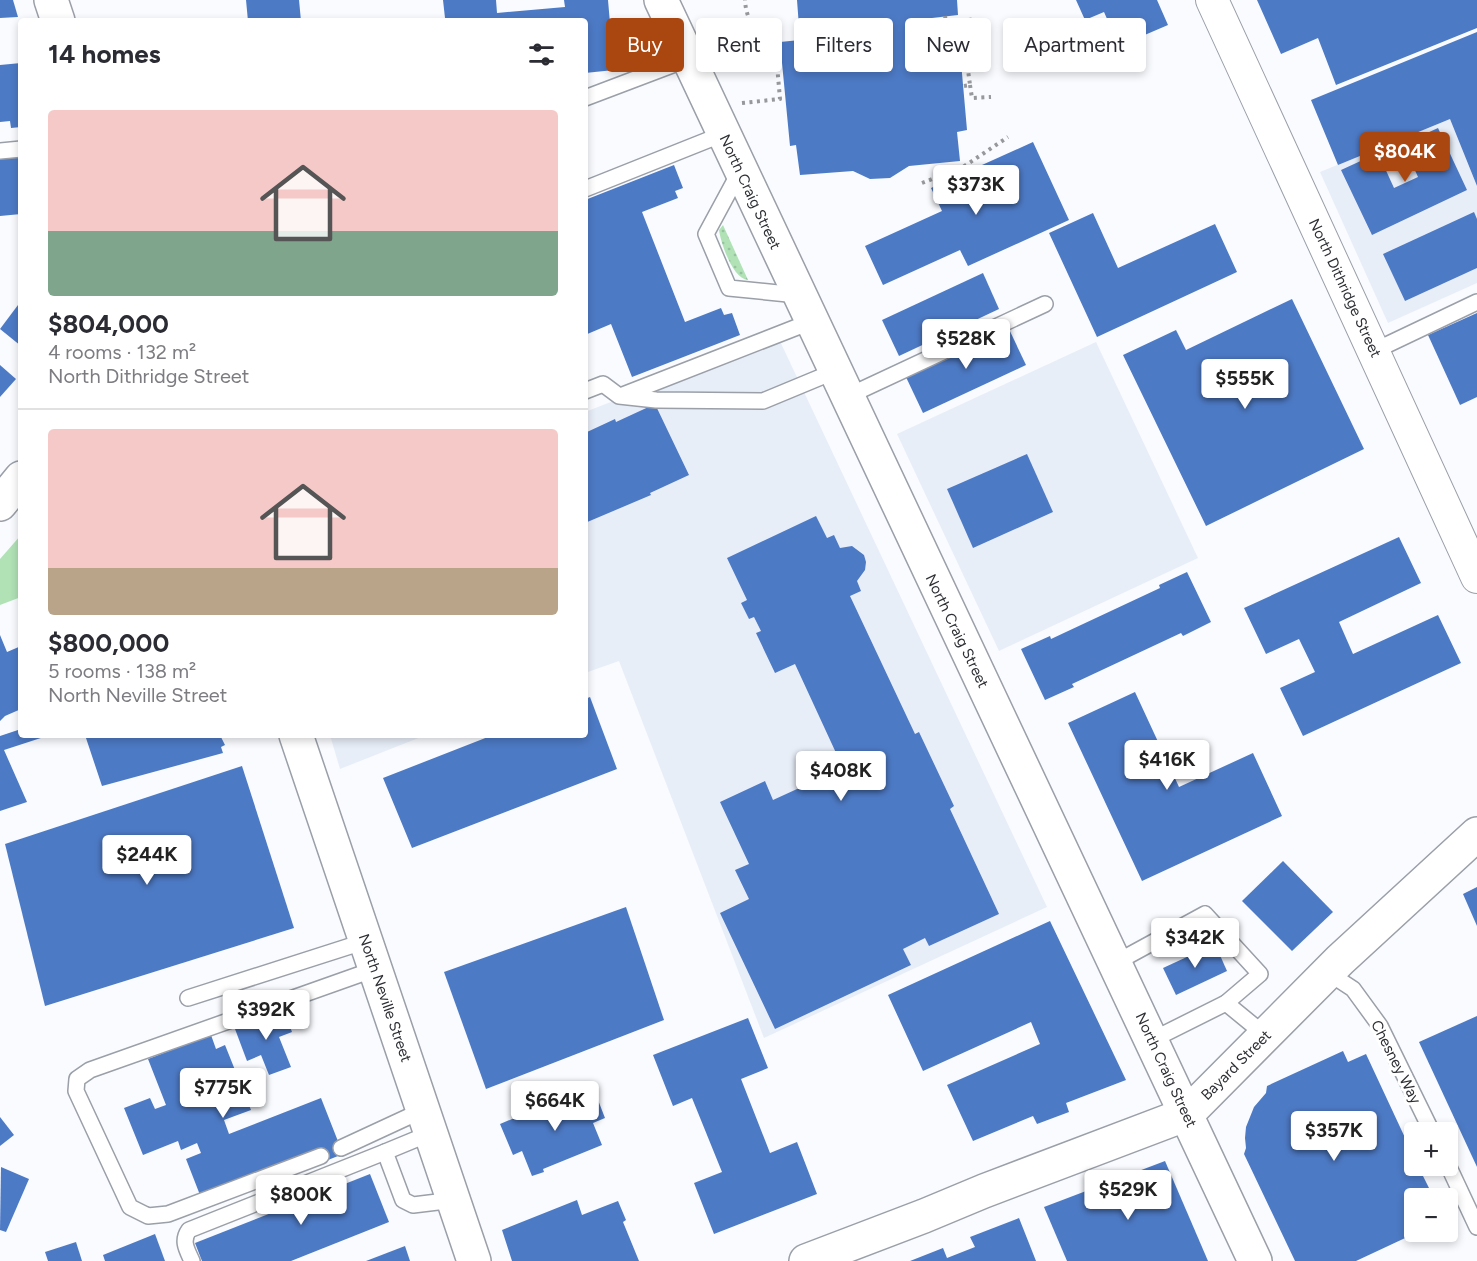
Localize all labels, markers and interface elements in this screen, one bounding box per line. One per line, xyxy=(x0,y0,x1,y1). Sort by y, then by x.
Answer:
chip: Buy xyxy=(606,18,684,72)
chip: Rent xyxy=(696,18,782,72)
chip: Filters xyxy=(794,18,893,72)
chip: New xyxy=(905,18,991,72)
chip: Apartment xyxy=(1003,18,1146,72)
text: 14 homes xyxy=(48,38,161,70)
icon: filters xyxy=(525,38,558,71)
street label: North Craig Street xyxy=(716,132,785,253)
pin: $804K xyxy=(1363,132,1447,183)
text: $804K xyxy=(1374,139,1436,163)
icon: home xyxy=(249,149,357,257)
pin: $373K xyxy=(934,165,1018,216)
text: $373K xyxy=(947,172,1005,196)
street label: North Dithridge Street xyxy=(1305,216,1385,361)
text: $804,000 xyxy=(48,308,169,340)
pin: $528K xyxy=(924,319,1008,370)
text: $528K xyxy=(936,326,996,350)
text: 4 rooms · 132 m² xyxy=(48,340,196,364)
pin: $555K xyxy=(1203,359,1287,410)
text: North Dithridge Street xyxy=(48,364,249,388)
text: $555K xyxy=(1215,366,1275,390)
icon: home xyxy=(249,468,357,576)
street label: North Craig Street xyxy=(922,571,993,691)
text: $800,000 xyxy=(48,627,169,659)
text: 5 rooms · 138 m² xyxy=(48,659,196,683)
text: North Neville Street xyxy=(48,683,227,707)
pin: $416K xyxy=(1125,740,1209,791)
text: $416K xyxy=(1138,747,1196,771)
pin: $408K xyxy=(799,751,883,802)
text: $408K xyxy=(810,758,872,782)
pin: $244K xyxy=(105,835,189,886)
text: $244K xyxy=(116,842,178,866)
pin: $342K xyxy=(1153,918,1237,969)
text: $342K xyxy=(1165,925,1225,949)
street label: North Neville Street xyxy=(355,931,416,1065)
pin: $392K xyxy=(224,990,308,1041)
text: $392K xyxy=(237,997,295,1021)
street label: North Craig Street xyxy=(1132,1010,1201,1131)
street label: Chesney Way xyxy=(1367,1017,1425,1107)
street label: Bayard Street xyxy=(1197,1026,1275,1104)
pin: $775K xyxy=(181,1068,265,1119)
text: $775K xyxy=(194,1075,252,1099)
pin: $664K xyxy=(513,1081,597,1132)
text: $664K xyxy=(525,1088,585,1112)
pin: $357K xyxy=(1292,1111,1376,1162)
text: $357K xyxy=(1305,1118,1363,1142)
map controls xyxy=(1404,1122,1458,1242)
button: + xyxy=(1404,1122,1458,1176)
pin: $529K xyxy=(1086,1170,1170,1221)
pin: $800K xyxy=(259,1175,343,1226)
text: $529K xyxy=(1098,1177,1158,1201)
text: $800K xyxy=(270,1182,332,1206)
button: − xyxy=(1404,1188,1458,1242)

